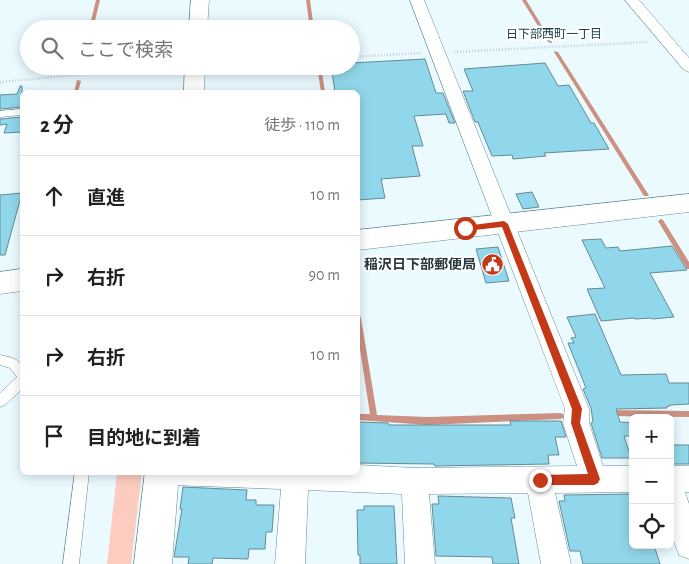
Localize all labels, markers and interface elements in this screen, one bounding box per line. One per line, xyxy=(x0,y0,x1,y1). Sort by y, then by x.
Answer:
search box xyxy=(20,20,360,75)
district label: 日下部西町一丁目 xyxy=(506,27,602,40)
icon: search xyxy=(38,34,66,62)
text: ここで検索 xyxy=(78,41,173,60)
text: 2 分 xyxy=(40,115,74,136)
text: 徒歩 · 110 m xyxy=(264,117,340,133)
icon: ahead xyxy=(40,182,68,210)
text: 10 m xyxy=(311,187,340,203)
text: 直進 xyxy=(87,189,125,208)
route start xyxy=(454,217,477,240)
public building icon: 稲沢日下部郵便局 xyxy=(480,253,504,277)
place label: 稲沢日下部郵便局 xyxy=(364,257,476,272)
icon: right xyxy=(40,262,68,290)
text: 90 m xyxy=(309,267,340,283)
text: 右折 xyxy=(87,269,125,288)
icon: right xyxy=(40,342,68,370)
text: 10 m xyxy=(311,347,340,363)
text: 右折 xyxy=(87,349,125,368)
map controls xyxy=(629,414,674,549)
button: + xyxy=(629,414,674,459)
icon: arrive xyxy=(40,422,68,450)
text: 目的地に到着 xyxy=(87,429,201,448)
button: − xyxy=(629,459,674,504)
route end xyxy=(529,469,552,492)
button: locate xyxy=(629,504,674,549)

